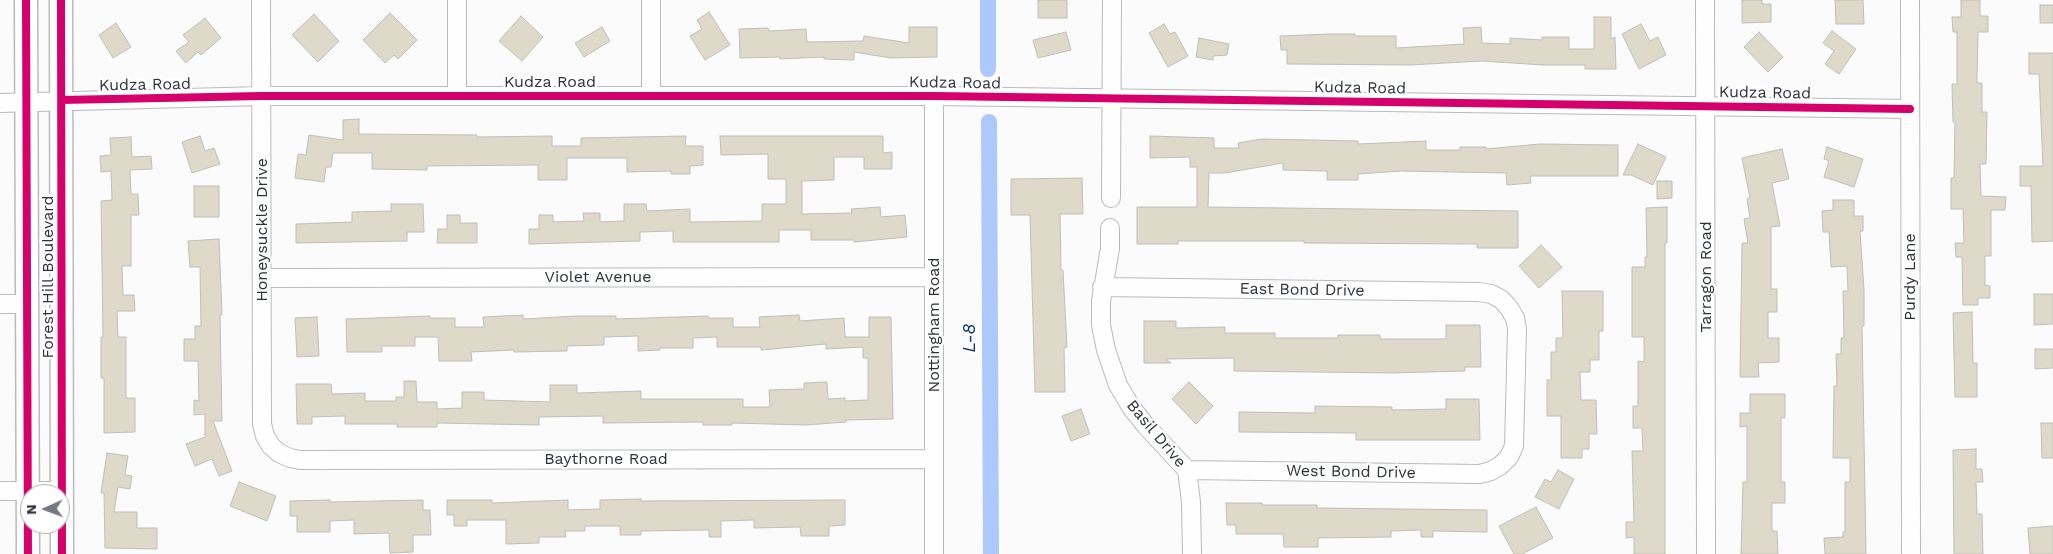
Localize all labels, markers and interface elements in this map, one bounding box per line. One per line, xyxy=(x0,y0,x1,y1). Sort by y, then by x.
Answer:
street label: Kudza Road xyxy=(504,72,596,92)
street label: Kudza Road xyxy=(909,73,1001,93)
street label: Kudza Road xyxy=(99,75,191,95)
street label: Kudza Road xyxy=(1314,78,1406,98)
street label: Kudza Road xyxy=(1719,83,1811,103)
street label: Honeysuckle Drive xyxy=(252,158,272,302)
street label: Forest Hill Boulevard xyxy=(38,195,58,359)
street label: Tarragon Road xyxy=(1696,221,1716,333)
street label: Purdy Lane xyxy=(1900,233,1920,321)
street label: Nottingham Road xyxy=(924,258,944,392)
street label: Violet Avenue xyxy=(545,267,651,287)
street label: East Bond Drive xyxy=(1239,279,1365,301)
water label: L-8 xyxy=(959,323,981,353)
street label: Basil Drive xyxy=(1122,396,1190,472)
street label: Baythorne Road xyxy=(544,449,668,469)
street label: West Bond Drive xyxy=(1286,461,1416,483)
north arrow xyxy=(20,484,70,534)
text: N xyxy=(23,504,39,515)

